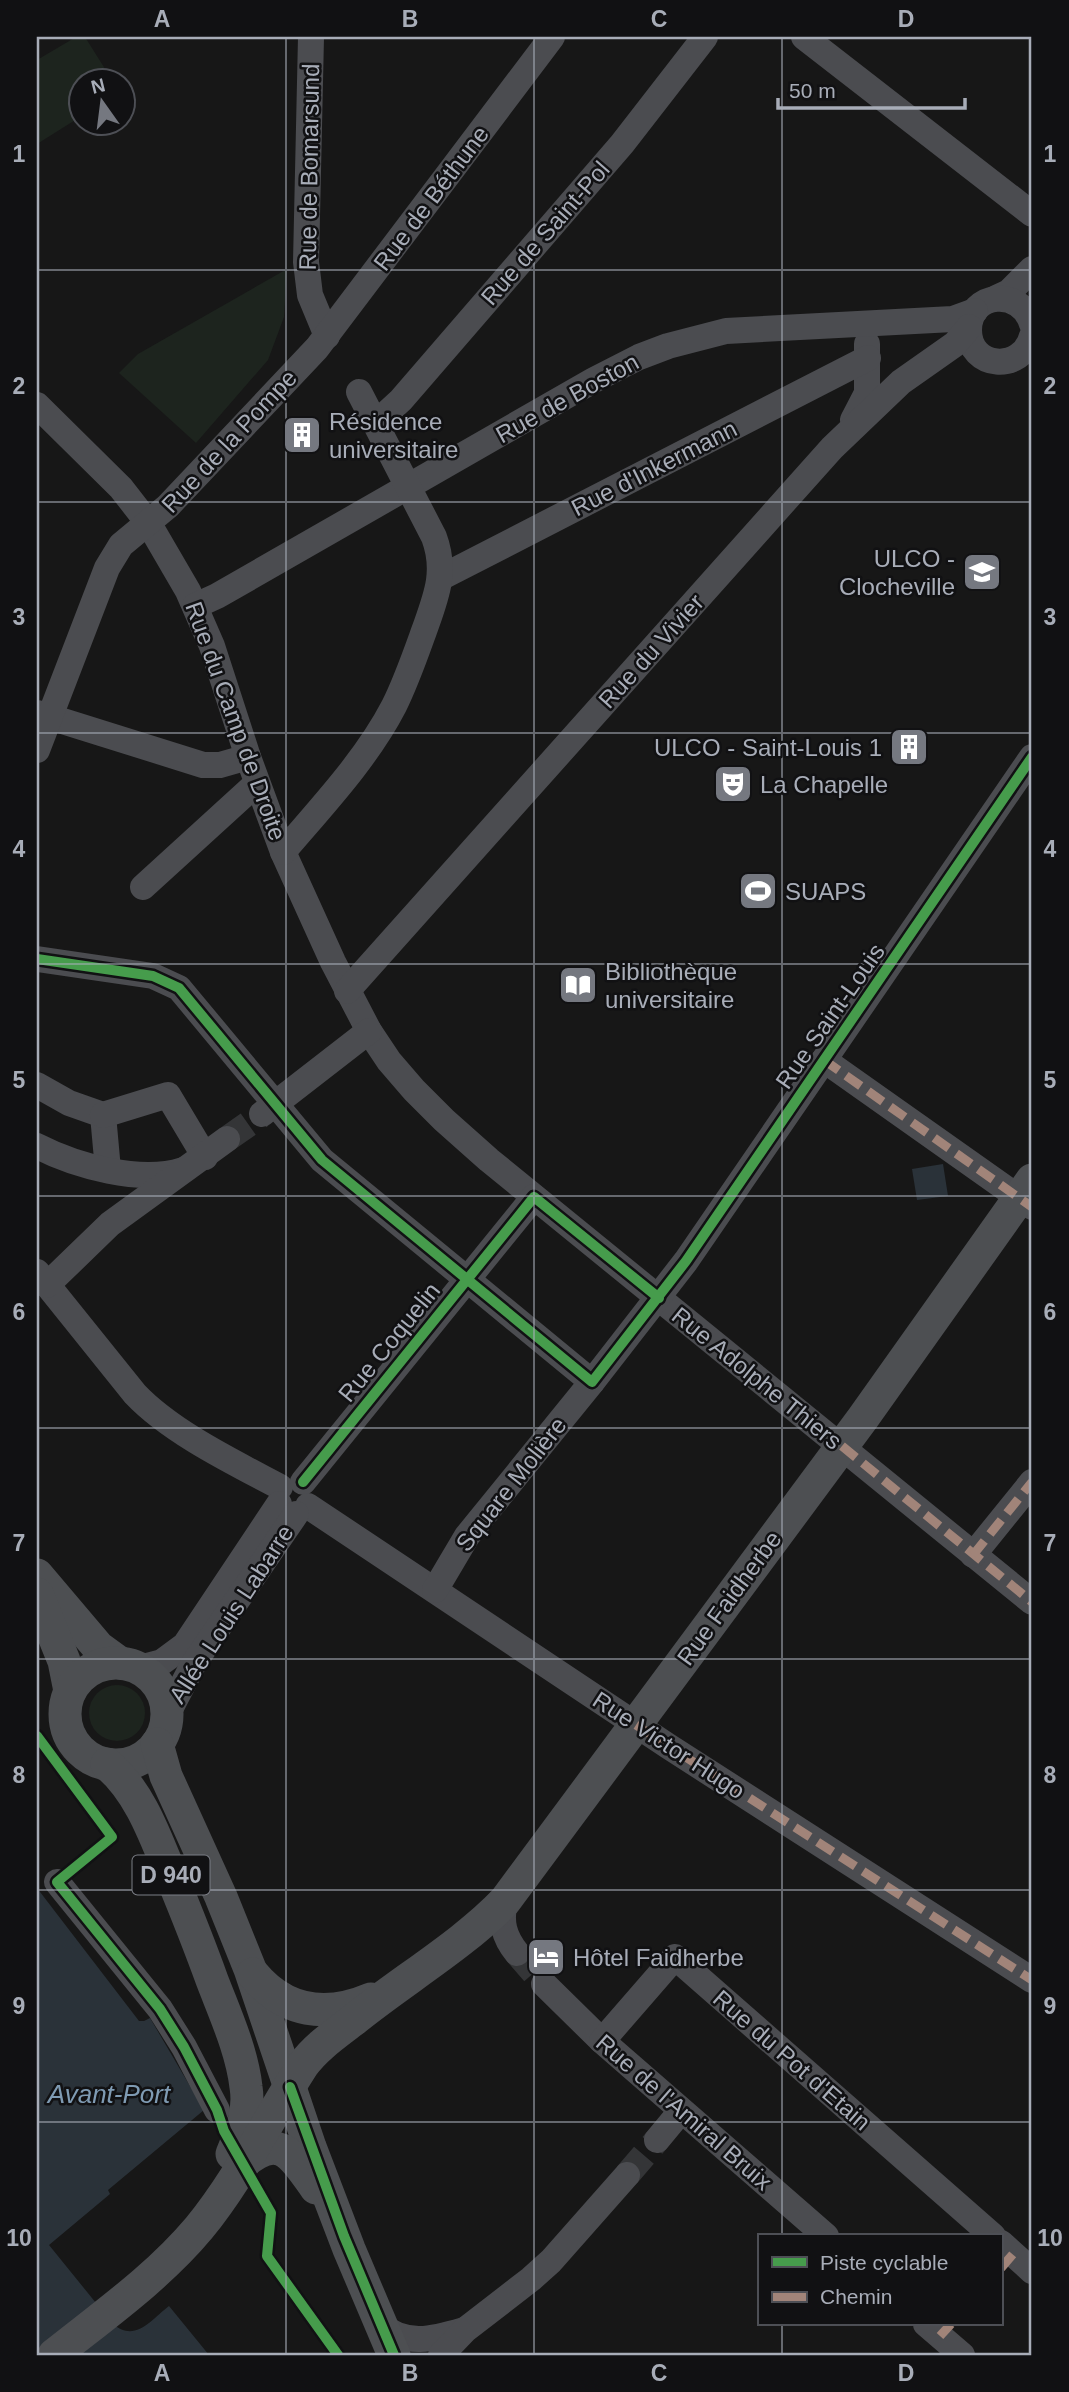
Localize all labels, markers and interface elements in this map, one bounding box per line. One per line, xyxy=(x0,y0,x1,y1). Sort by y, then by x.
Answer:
text: A xyxy=(154,6,170,32)
text: B xyxy=(402,6,418,32)
text: C xyxy=(651,6,667,32)
text: D xyxy=(898,6,914,32)
street label: Rue de Bomarsund xyxy=(294,63,324,271)
north arrow xyxy=(66,66,136,136)
scale bar xyxy=(778,66,966,110)
text: N xyxy=(89,74,107,98)
text: 50 m xyxy=(789,79,836,102)
street label: Rue de Béthune xyxy=(368,121,494,275)
text: 1 xyxy=(13,141,26,167)
text: 1 xyxy=(1044,141,1057,167)
street label: Rue de Saint-Pol xyxy=(475,156,615,310)
street label: Rue de Boston xyxy=(491,348,643,448)
street label: Rue de la Pompe xyxy=(156,364,302,518)
text: 2 xyxy=(13,373,25,399)
text: 2 xyxy=(1044,373,1056,399)
place label: Résidence universitaire xyxy=(329,408,458,463)
building icon: Résidence universitaire xyxy=(281,414,323,456)
street label: Rue d'Inkermann xyxy=(567,415,741,521)
place label: ULCO - Clocheville xyxy=(839,545,955,600)
school or university icon: ULCO - Clocheville xyxy=(961,551,1003,593)
street label: Rue du Vivier xyxy=(593,589,709,713)
street label: Rue du Camp de Droite xyxy=(180,598,292,844)
text: 3 xyxy=(13,604,25,630)
text: 3 xyxy=(1044,604,1056,630)
building icon: ULCO - Saint-Louis 1 xyxy=(888,726,930,768)
place label: ULCO - Saint-Louis 1 xyxy=(654,734,882,761)
theatre icon: La Chapelle xyxy=(712,763,754,805)
place label: La Chapelle xyxy=(760,771,888,798)
text: 4 xyxy=(13,836,26,862)
text: 4 xyxy=(1044,836,1057,862)
sports icon: SUAPS xyxy=(737,870,779,912)
place label: SUAPS xyxy=(785,878,866,905)
street label: Rue Saint-Louis xyxy=(770,938,890,1094)
place label: Bibliothèque universitaire xyxy=(605,958,737,1013)
library icon: Bibliothèque universitaire xyxy=(557,964,599,1006)
text: 5 xyxy=(13,1067,26,1093)
text: 5 xyxy=(1044,1067,1057,1093)
street label: Rue Coquelin xyxy=(333,1277,445,1407)
text: 6 xyxy=(13,1299,25,1325)
text: 6 xyxy=(1044,1299,1056,1325)
street label: Rue Adolphe Thiers xyxy=(667,1301,847,1455)
street label: Square Molière xyxy=(450,1412,572,1556)
street label: Allée Louis Labarre xyxy=(163,1520,299,1708)
street label: Rue Faidherbe xyxy=(671,1526,787,1670)
text: 7 xyxy=(13,1530,25,1556)
text: 7 xyxy=(1044,1530,1056,1556)
street label: Rue Victor Hugo xyxy=(588,1686,750,1804)
text: 8 xyxy=(13,1762,26,1788)
text: 8 xyxy=(1044,1762,1057,1788)
road number: D 940 xyxy=(132,1856,210,1894)
hotel icon: Hôtel Faidherbe xyxy=(525,1936,567,1978)
place label: Hôtel Faidherbe xyxy=(573,1944,744,1971)
street label: Rue du Pot d'Etain xyxy=(708,1984,876,2136)
text: 9 xyxy=(13,1993,25,2019)
text: 9 xyxy=(1044,1993,1056,2019)
street label: Rue de l'Amiral Bruix xyxy=(591,2029,777,2195)
water label: Avant-Port xyxy=(46,2079,172,2109)
text: 10 xyxy=(6,2225,32,2251)
text: 10 xyxy=(1037,2225,1063,2251)
legend xyxy=(758,2234,1002,2326)
text: Piste cyclable xyxy=(820,2251,948,2274)
text: Chemin xyxy=(820,2285,892,2308)
text: A xyxy=(154,2360,170,2386)
text: B xyxy=(402,2360,418,2386)
text: C xyxy=(651,2360,667,2386)
text: D xyxy=(898,2360,914,2386)

